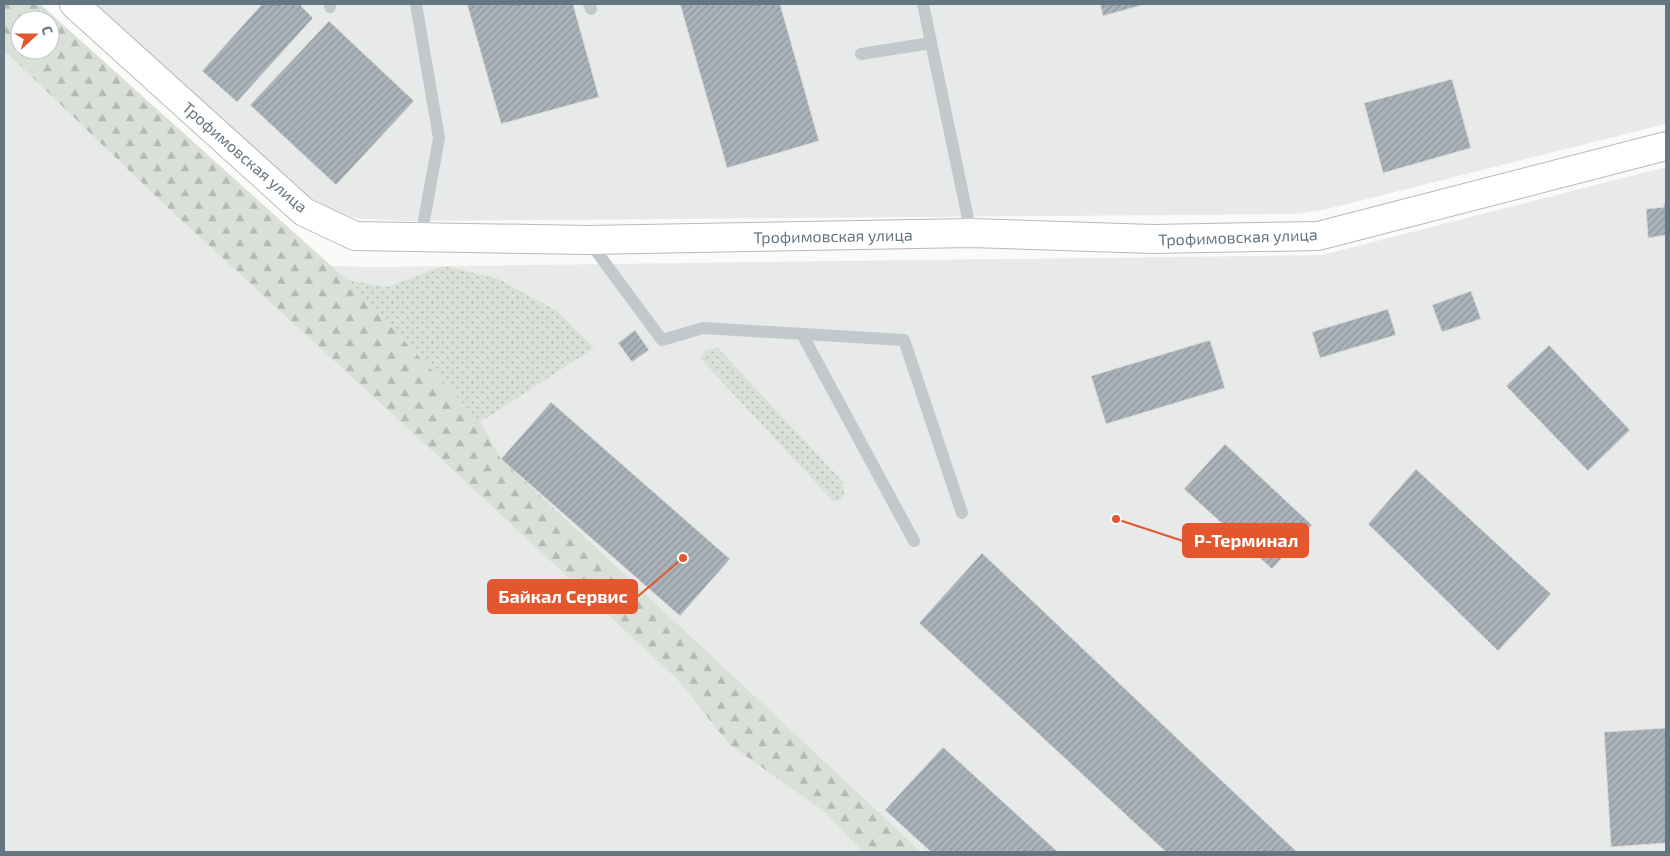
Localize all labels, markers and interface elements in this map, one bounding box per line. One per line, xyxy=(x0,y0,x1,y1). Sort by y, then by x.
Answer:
north arrow xyxy=(10,10,60,60)
text: С xyxy=(38,23,57,37)
street label: Трофимовская улица xyxy=(178,97,312,217)
street label: Трофимовская улица xyxy=(1158,224,1318,250)
street label: Трофимовская улица xyxy=(753,225,913,247)
callout: Р-Терминал xyxy=(1183,524,1308,557)
text: Р-Терминал xyxy=(1194,529,1298,551)
callout: Байкал Сервис xyxy=(488,580,637,613)
text: Байкал Сервис xyxy=(498,585,628,607)

